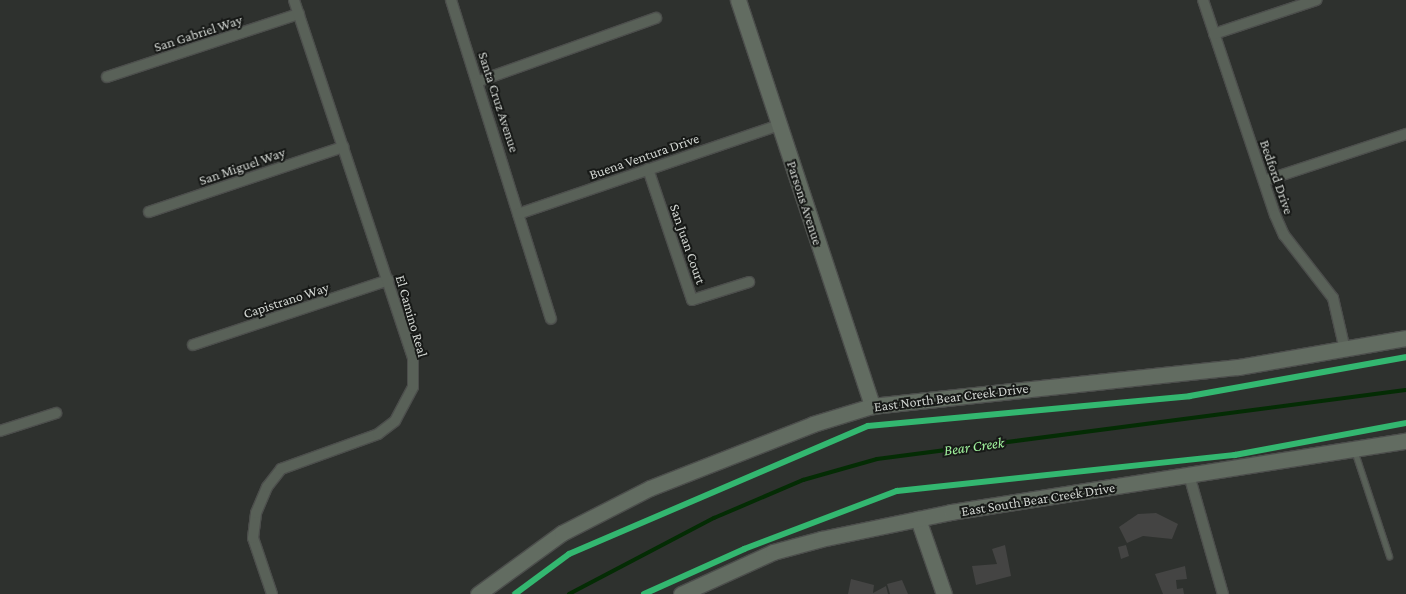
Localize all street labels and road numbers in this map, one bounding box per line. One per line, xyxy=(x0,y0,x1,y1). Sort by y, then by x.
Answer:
street label: San Gabriel Way xyxy=(152,11,244,55)
street label: Santa Cruz Avenue xyxy=(475,50,523,154)
street label: Buena Ventura Drive xyxy=(587,129,701,183)
street label: Bedford Drive xyxy=(1256,138,1298,216)
street label: San Miguel Way xyxy=(197,143,287,189)
street label: Parsons Avenue xyxy=(783,159,827,247)
street label: San Juan Court xyxy=(666,202,710,286)
street label: El Camino Real xyxy=(392,273,432,359)
street label: Capistrano Way xyxy=(241,278,331,322)
street label: East North Bear Creek Drive xyxy=(873,379,1029,415)
street label: East South Bear Creek Drive xyxy=(960,479,1116,519)

